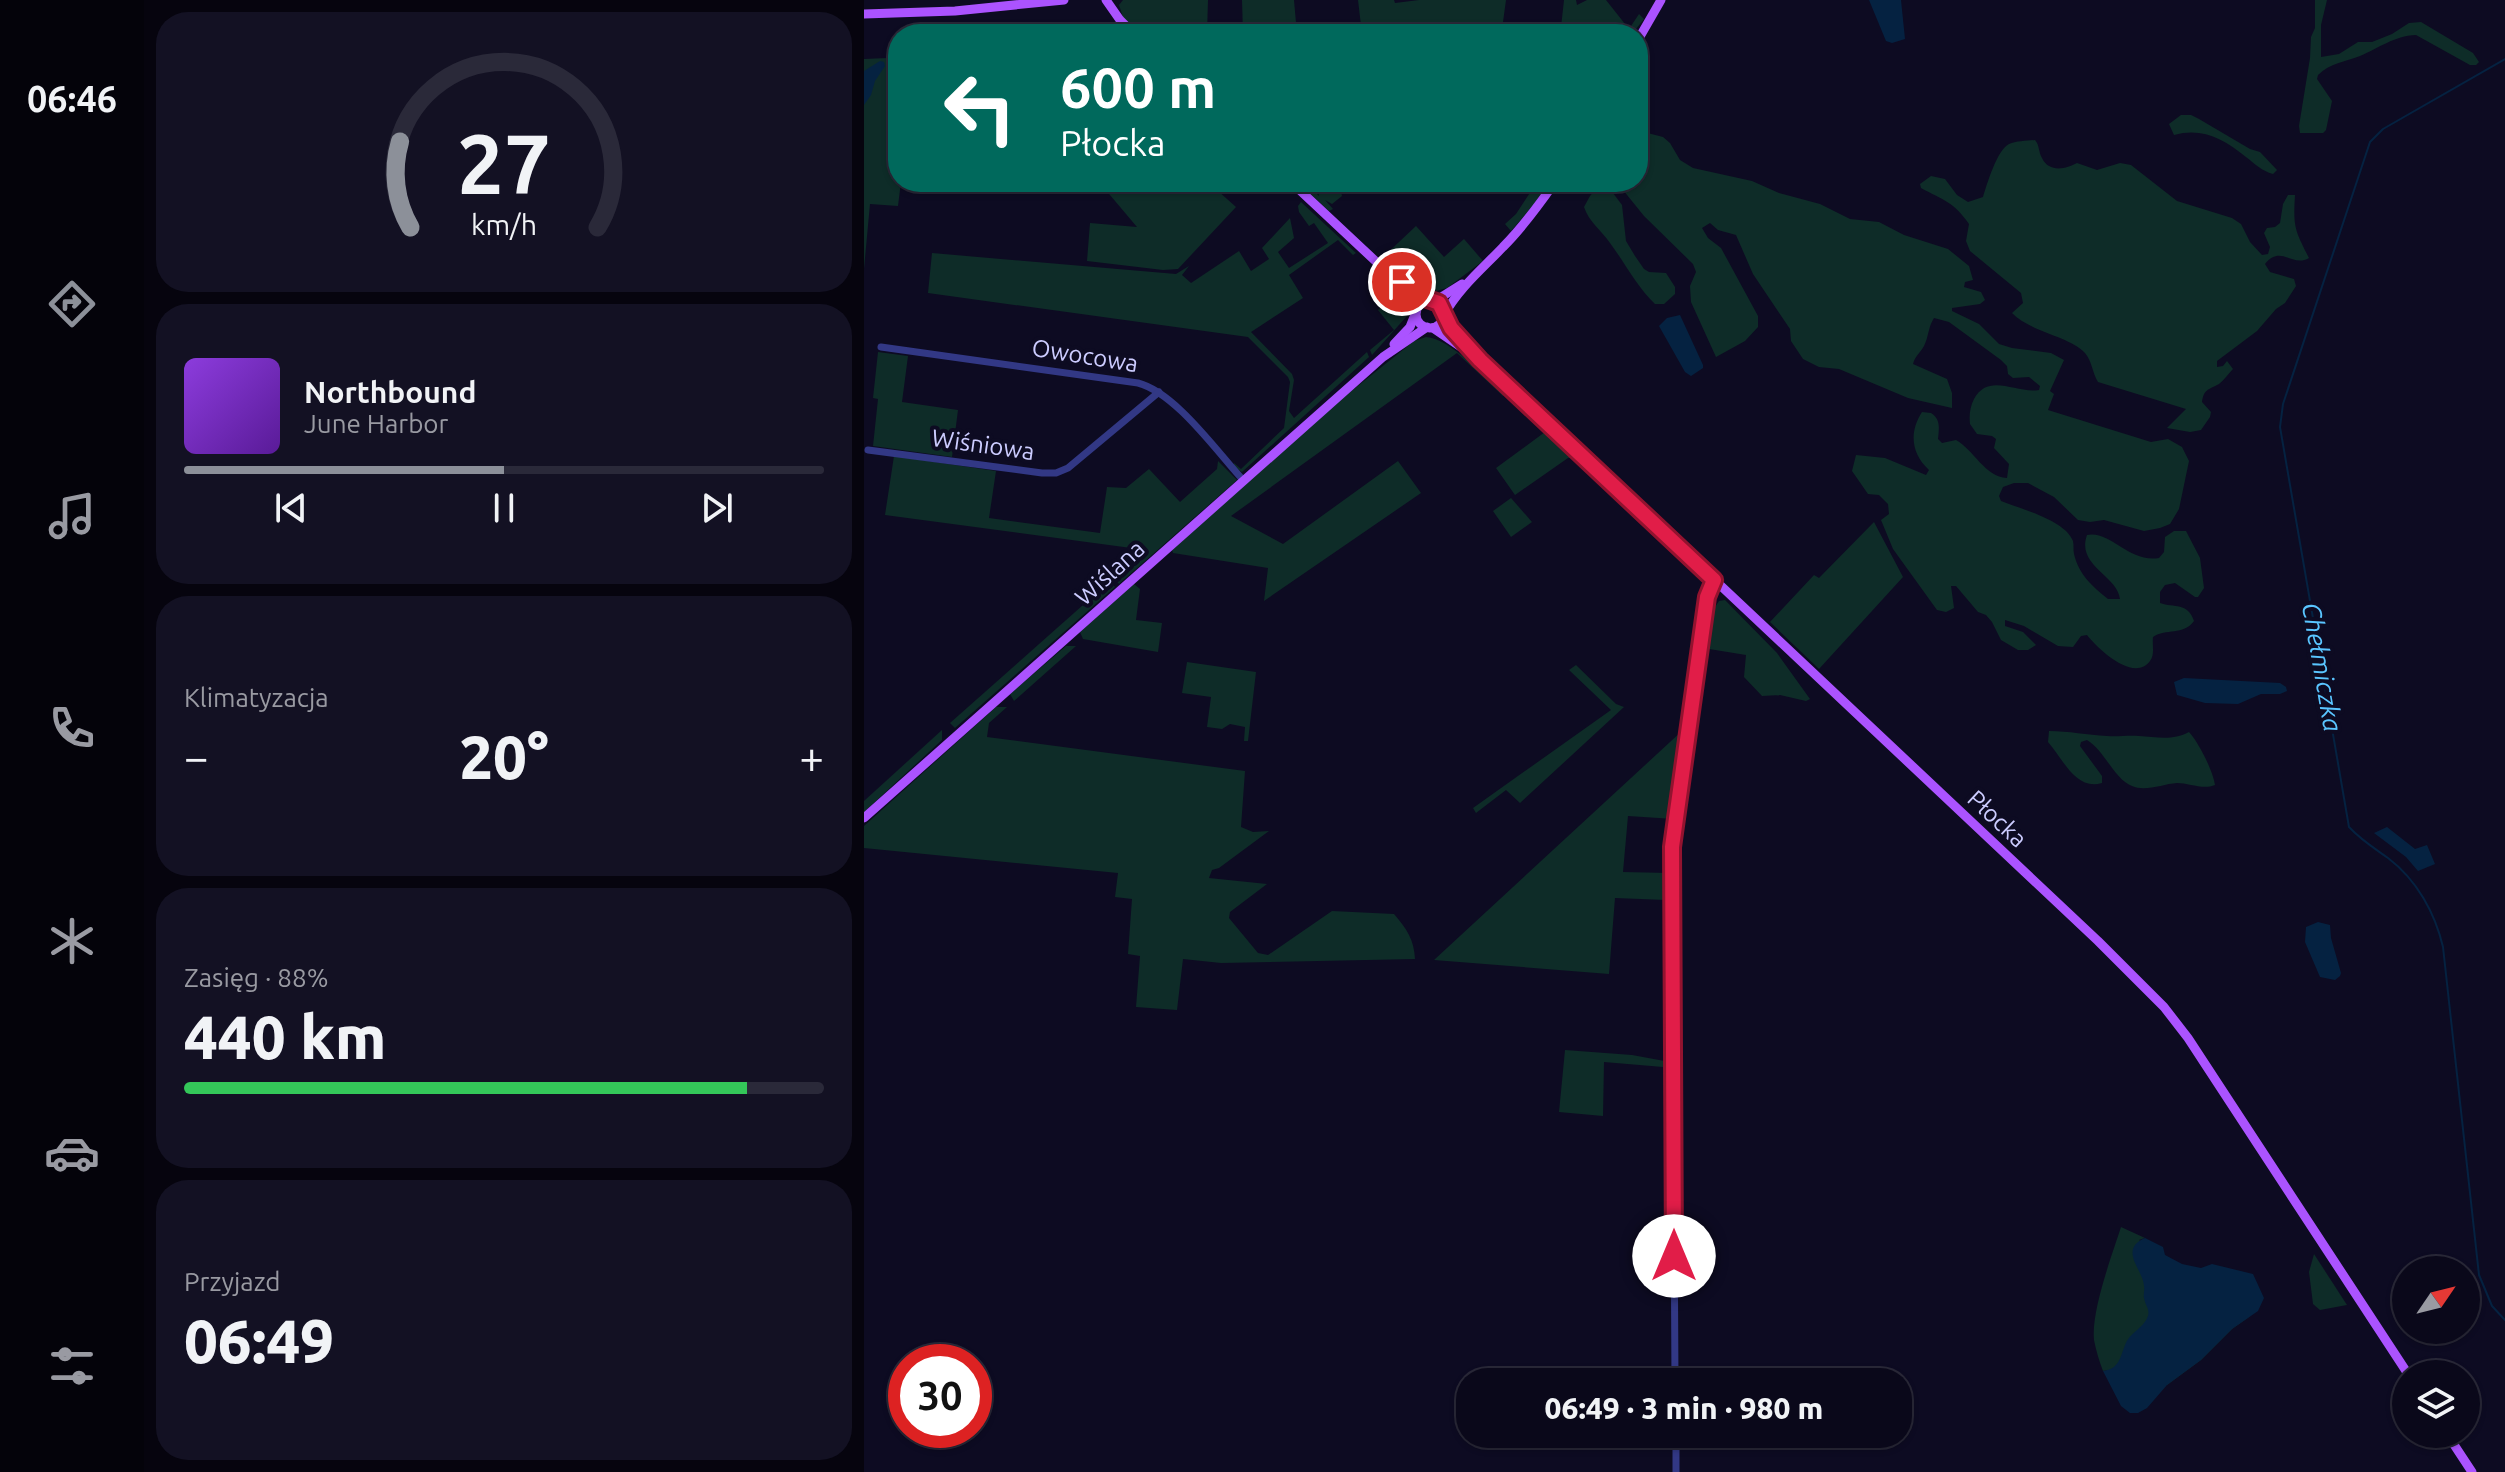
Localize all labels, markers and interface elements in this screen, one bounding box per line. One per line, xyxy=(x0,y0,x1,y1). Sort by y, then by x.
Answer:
icon: left xyxy=(928,56,1032,160)
text: 600 m xyxy=(1060,56,1216,119)
text: 06:46 xyxy=(27,78,117,119)
text: 27 xyxy=(457,116,551,210)
text: Płocka xyxy=(1060,122,1166,163)
text: km/h xyxy=(471,208,537,240)
pin xyxy=(1368,248,1436,316)
icon: arrive xyxy=(1380,260,1424,304)
icon: directions xyxy=(44,276,100,332)
street label: Owocowa xyxy=(1030,334,1140,377)
text: Northbound xyxy=(304,375,476,409)
text: June Harbor xyxy=(304,409,448,438)
street label: Wiśniowa xyxy=(930,424,1036,465)
icon: previous xyxy=(269,486,313,530)
icon: pause xyxy=(482,486,526,530)
icon: next xyxy=(695,486,739,530)
icon: music xyxy=(44,488,100,544)
street label: Wiślana xyxy=(1070,535,1150,611)
water label: Chełmiczka xyxy=(2297,600,2348,734)
text: Klimatyzacja xyxy=(184,683,329,712)
icon: phone xyxy=(44,700,100,756)
text: 20° xyxy=(459,723,549,790)
text: − xyxy=(184,732,209,781)
text: + xyxy=(799,732,824,781)
street label: Płocka xyxy=(1962,785,2032,853)
icon: climate xyxy=(44,913,100,969)
text: Zasięg · 88% xyxy=(184,963,329,992)
text: 440 km xyxy=(184,1003,386,1070)
icon: car xyxy=(44,1125,100,1181)
position arrow xyxy=(1632,1214,1716,1298)
north arrow xyxy=(2392,1256,2480,1344)
map controls xyxy=(2392,1256,2480,1448)
text: Przyjazd xyxy=(184,1267,281,1296)
text: 06:49 xyxy=(184,1307,334,1374)
icon: filters xyxy=(44,1338,100,1394)
speed limit sign: 30 xyxy=(888,1344,992,1448)
button: layers xyxy=(2392,1360,2480,1448)
text: 06:49 · 3 min · 980 m xyxy=(1545,1391,1823,1425)

